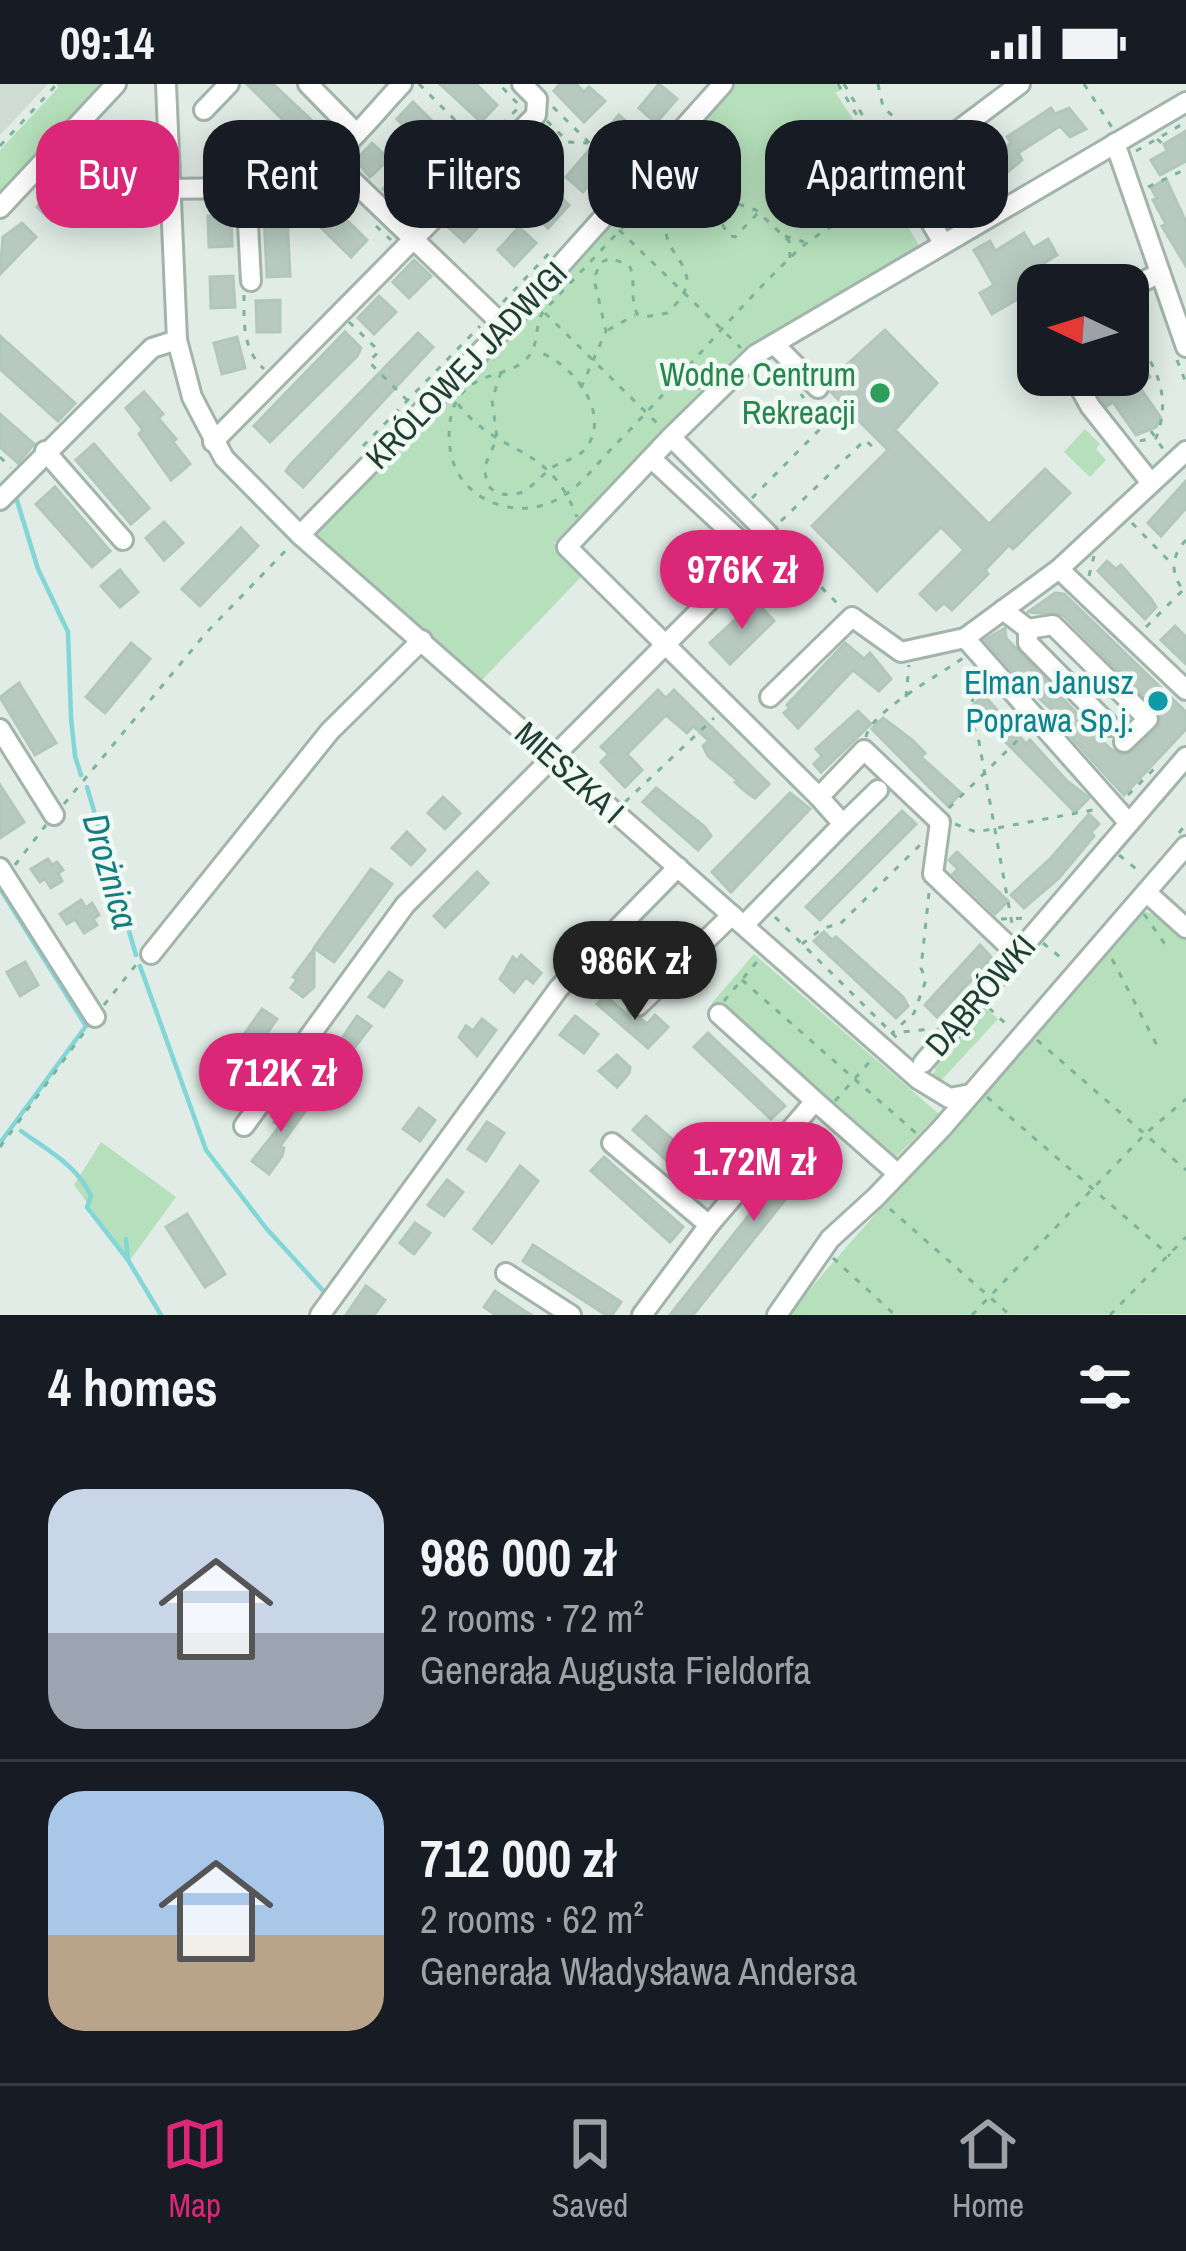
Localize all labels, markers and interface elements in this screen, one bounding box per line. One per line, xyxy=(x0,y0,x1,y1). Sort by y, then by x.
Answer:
text: 09:14 xyxy=(60,12,154,73)
chip: Buy xyxy=(36,120,179,228)
chip: Rent xyxy=(203,120,360,228)
chip: Filters xyxy=(384,120,564,228)
chip: New xyxy=(588,120,741,228)
chip: Apartment xyxy=(765,120,1008,228)
street label: KRÓLOWEJ JADWIGI xyxy=(356,252,576,478)
north arrow xyxy=(1017,264,1149,396)
map controls xyxy=(1017,264,1149,396)
place label: Wodne Centrum Rekreacji xyxy=(659,352,856,434)
marker: Wodne Centrum Rekreacji xyxy=(867,380,893,406)
pin: 976K zł xyxy=(631,530,853,632)
text: 976K zł xyxy=(687,543,797,595)
place label: Elman Janusz Poprawa Sp.j. xyxy=(964,660,1134,742)
marker: Elman Janusz Poprawa Sp.j. xyxy=(1145,688,1171,714)
street label: MIESZKA I xyxy=(506,711,634,833)
water label: Drożnica xyxy=(72,808,150,934)
pin: 986K zł xyxy=(524,921,746,1023)
street label: DĄBRÓWKI xyxy=(915,925,1045,1065)
text: 986K zł xyxy=(580,934,690,986)
pin: 712K zł xyxy=(170,1033,392,1135)
text: 712K zł xyxy=(226,1046,336,1098)
pin: 1.72M zł xyxy=(630,1122,878,1224)
text: 1.72M zł xyxy=(693,1135,815,1187)
text: 4 homes xyxy=(48,1353,218,1422)
icon: filters xyxy=(1072,1354,1138,1420)
text: 986 000 zł xyxy=(420,1523,615,1592)
icon: home xyxy=(144,1537,288,1681)
text: 2 rooms · 72 m² xyxy=(420,1592,644,1644)
text: Generała Augusta Fieldorfa xyxy=(420,1644,811,1696)
text: 712 000 zł xyxy=(420,1824,615,1893)
icon: home xyxy=(144,1839,288,1983)
text: 2 rooms · 62 m² xyxy=(420,1893,644,1945)
text: Generała Władysława Andersa xyxy=(420,1945,857,1997)
tab: Map xyxy=(162,2111,228,2227)
tab: Saved xyxy=(552,2111,628,2227)
tab: Home xyxy=(952,2111,1024,2227)

